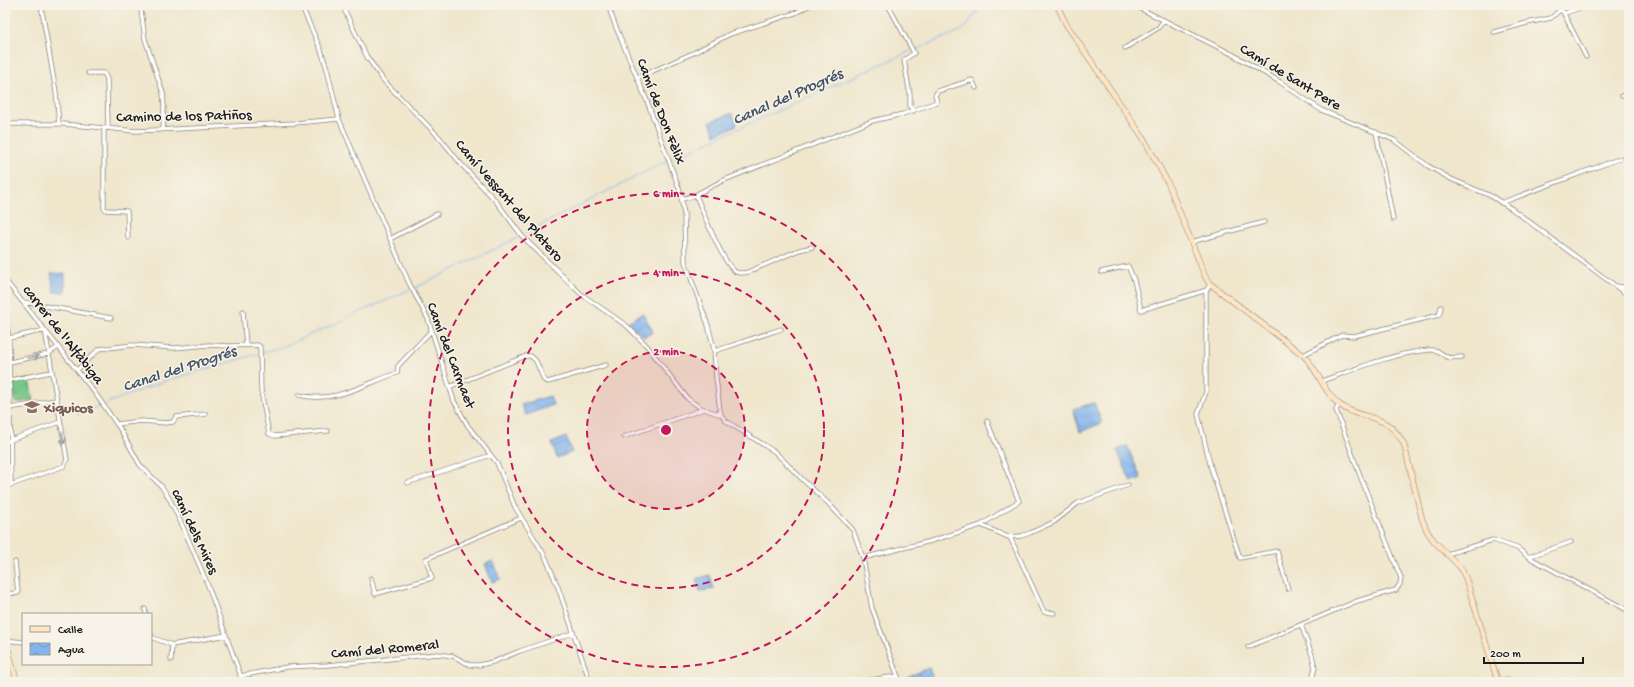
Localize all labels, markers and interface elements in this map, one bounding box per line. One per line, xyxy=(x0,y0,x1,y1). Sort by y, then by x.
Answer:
street label: Camí de Sant Pere xyxy=(1236,40,1344,115)
street label: Camí de Don Fèlix xyxy=(632,56,689,167)
water label: Canal del Progrés xyxy=(731,65,848,131)
street label: Camino de los Patiños xyxy=(116,107,252,127)
street label: Camí Vessant del Platero xyxy=(450,136,567,266)
text: 6 min xyxy=(653,188,679,202)
text: 4 min xyxy=(652,267,679,281)
street label: carrer de l'Alfàbiga xyxy=(18,282,107,389)
street label: Camí del Carmaet xyxy=(422,300,479,413)
water label: Canal del Progrés xyxy=(121,342,241,398)
text: 2 min xyxy=(653,346,679,360)
one-way arrow xyxy=(26,352,39,360)
school or university icon: Xiquicos xyxy=(23,398,41,416)
place label: Xiquicos xyxy=(43,400,94,418)
centre of rings xyxy=(659,423,673,437)
one-way arrow xyxy=(59,431,67,444)
street label: camí dels Mires xyxy=(167,486,222,578)
legend xyxy=(22,613,152,665)
text: Calle xyxy=(58,624,83,638)
street label: Camí del Romeral xyxy=(330,636,440,664)
scale bar xyxy=(1484,639,1583,665)
text: Agua xyxy=(58,644,85,658)
text: 200 m xyxy=(1490,648,1521,662)

